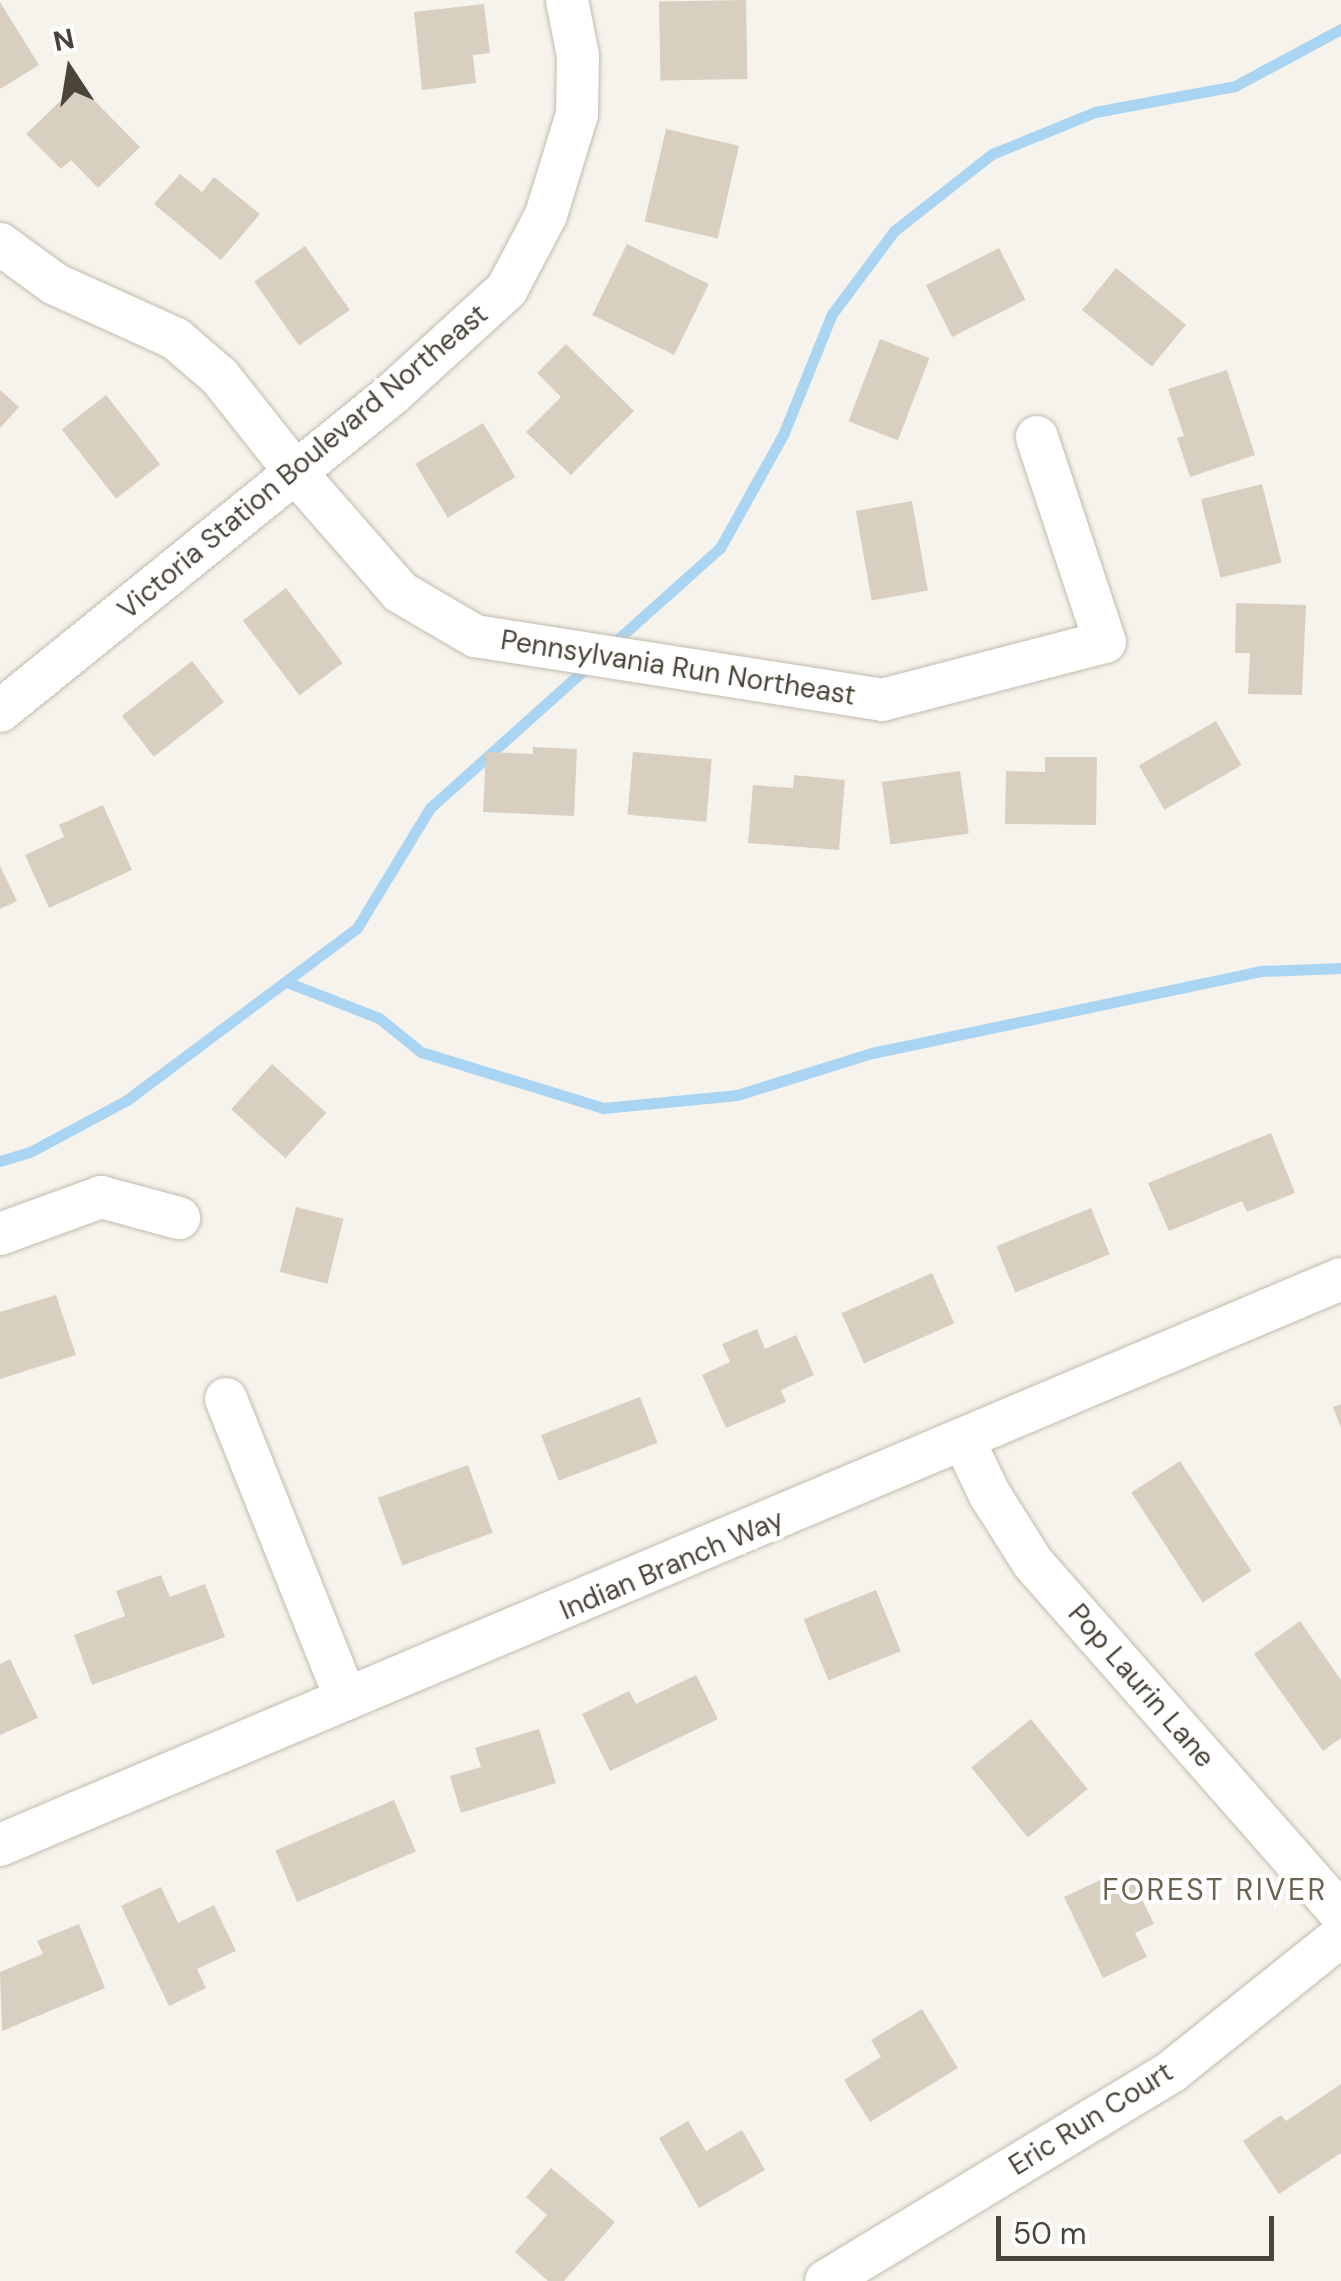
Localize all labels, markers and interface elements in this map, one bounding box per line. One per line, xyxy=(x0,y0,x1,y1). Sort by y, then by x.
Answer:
north arrow xyxy=(20,20,120,120)
text: N xyxy=(50,20,77,60)
street label: Victoria Station Boulevard Northeast xyxy=(111,297,495,627)
street label: Pennsylvania Run Northeast xyxy=(498,623,858,713)
street label: Indian Branch Way xyxy=(555,1503,789,1627)
street label: Pop Laurin Lane xyxy=(1061,1597,1221,1775)
district label: FOREST RIVER xyxy=(1102,1872,1328,1908)
street label: Eric Run Court xyxy=(1003,2055,1179,2183)
scale bar xyxy=(1001,2196,1278,2258)
text: 50 m xyxy=(1013,2214,1087,2253)

